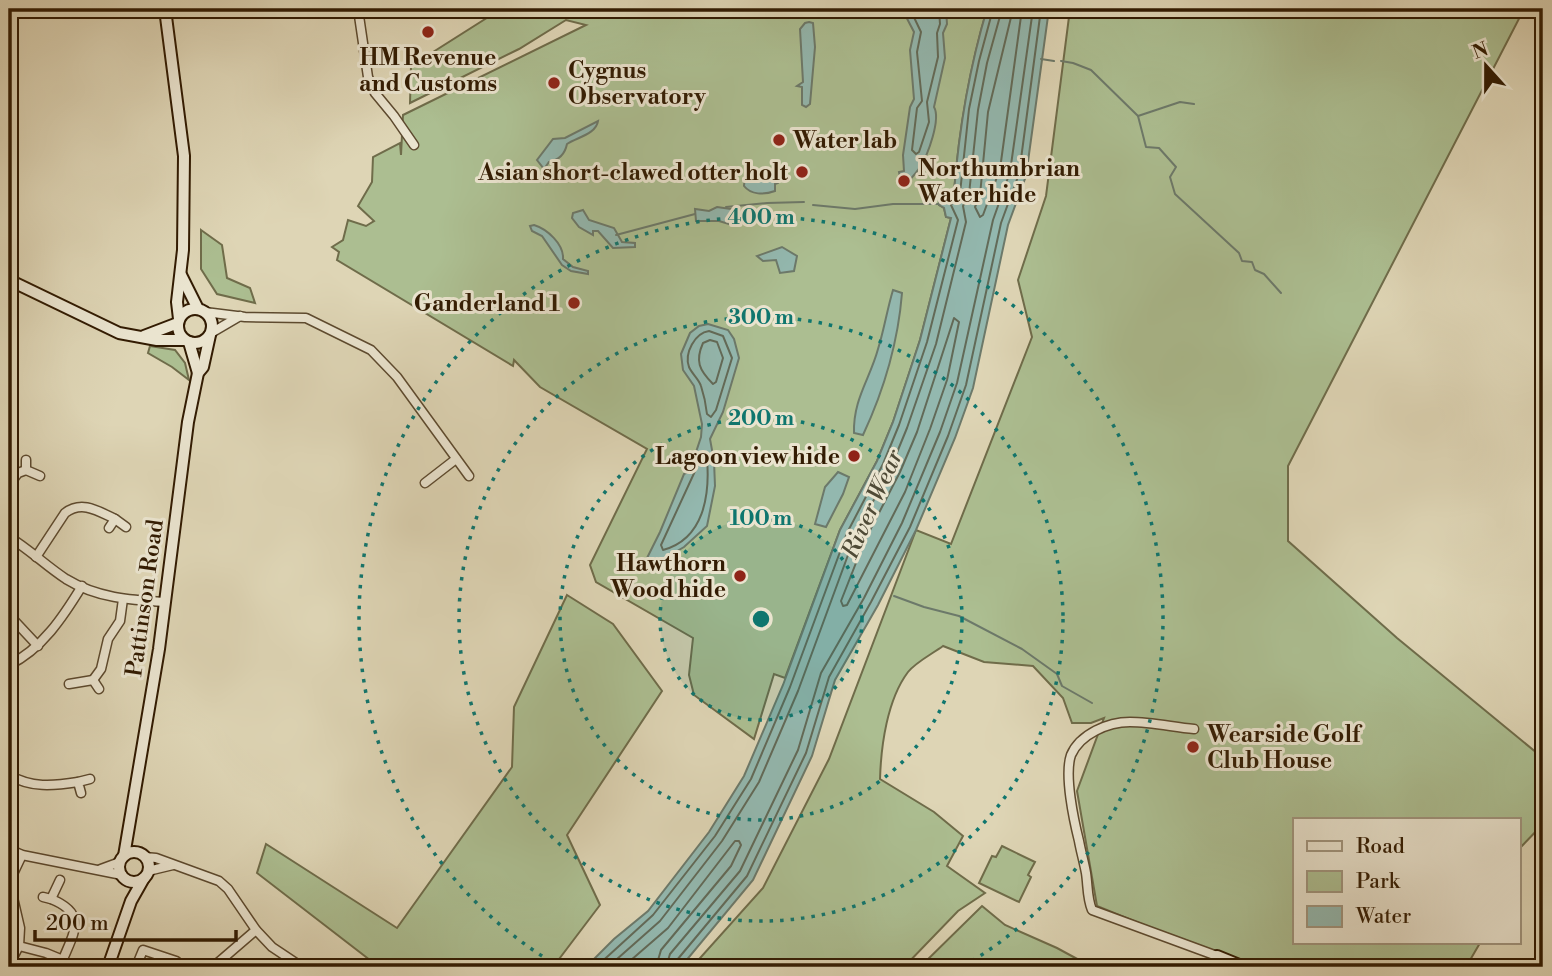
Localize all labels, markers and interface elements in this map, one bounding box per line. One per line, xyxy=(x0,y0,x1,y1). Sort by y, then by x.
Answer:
marker: HM Revenue and Customs xyxy=(420,24,436,40)
north arrow xyxy=(1450,32,1520,102)
text: N xyxy=(1469,37,1492,65)
place label: HM Revenue and Customs xyxy=(359,44,497,98)
place label: Cygnus Observatory xyxy=(568,57,706,111)
marker: Cygnus Observatory xyxy=(546,75,562,91)
place label: Water lab xyxy=(792,127,897,155)
marker: Water lab xyxy=(771,132,787,148)
place label: Northumbrian Water hide xyxy=(917,155,1080,209)
place label: Asian short-clawed otter holt xyxy=(477,159,789,187)
marker: Asian short-clawed otter holt xyxy=(794,164,810,180)
marker: Northumbrian Water hide xyxy=(896,173,912,189)
text: 400 m xyxy=(727,205,795,231)
place label: Ganderland 1 xyxy=(414,290,560,318)
marker: Ganderland 1 xyxy=(566,295,582,311)
text: 300 m xyxy=(728,305,794,331)
text: 200 m xyxy=(728,406,794,432)
place label: Lagoon view hide xyxy=(655,443,840,471)
water label: River Wear xyxy=(835,445,911,564)
marker: Lagoon view hide xyxy=(846,448,862,464)
text: 100 m xyxy=(730,506,792,532)
street label: Pattinson Road xyxy=(120,518,170,679)
place label: Hawthorn Wood hide xyxy=(610,550,726,604)
marker: Hawthorn Wood hide xyxy=(732,568,748,584)
centre of rings xyxy=(749,607,773,631)
place label: Wearside Golf Club House xyxy=(1206,721,1363,775)
marker: Wearside Golf Club House xyxy=(1185,739,1201,755)
legend xyxy=(1293,818,1520,944)
text: Road xyxy=(1356,834,1405,860)
text: Park xyxy=(1356,869,1401,895)
scale bar xyxy=(35,899,236,943)
text: Water xyxy=(1355,904,1411,930)
text: 200 m xyxy=(46,911,109,937)

